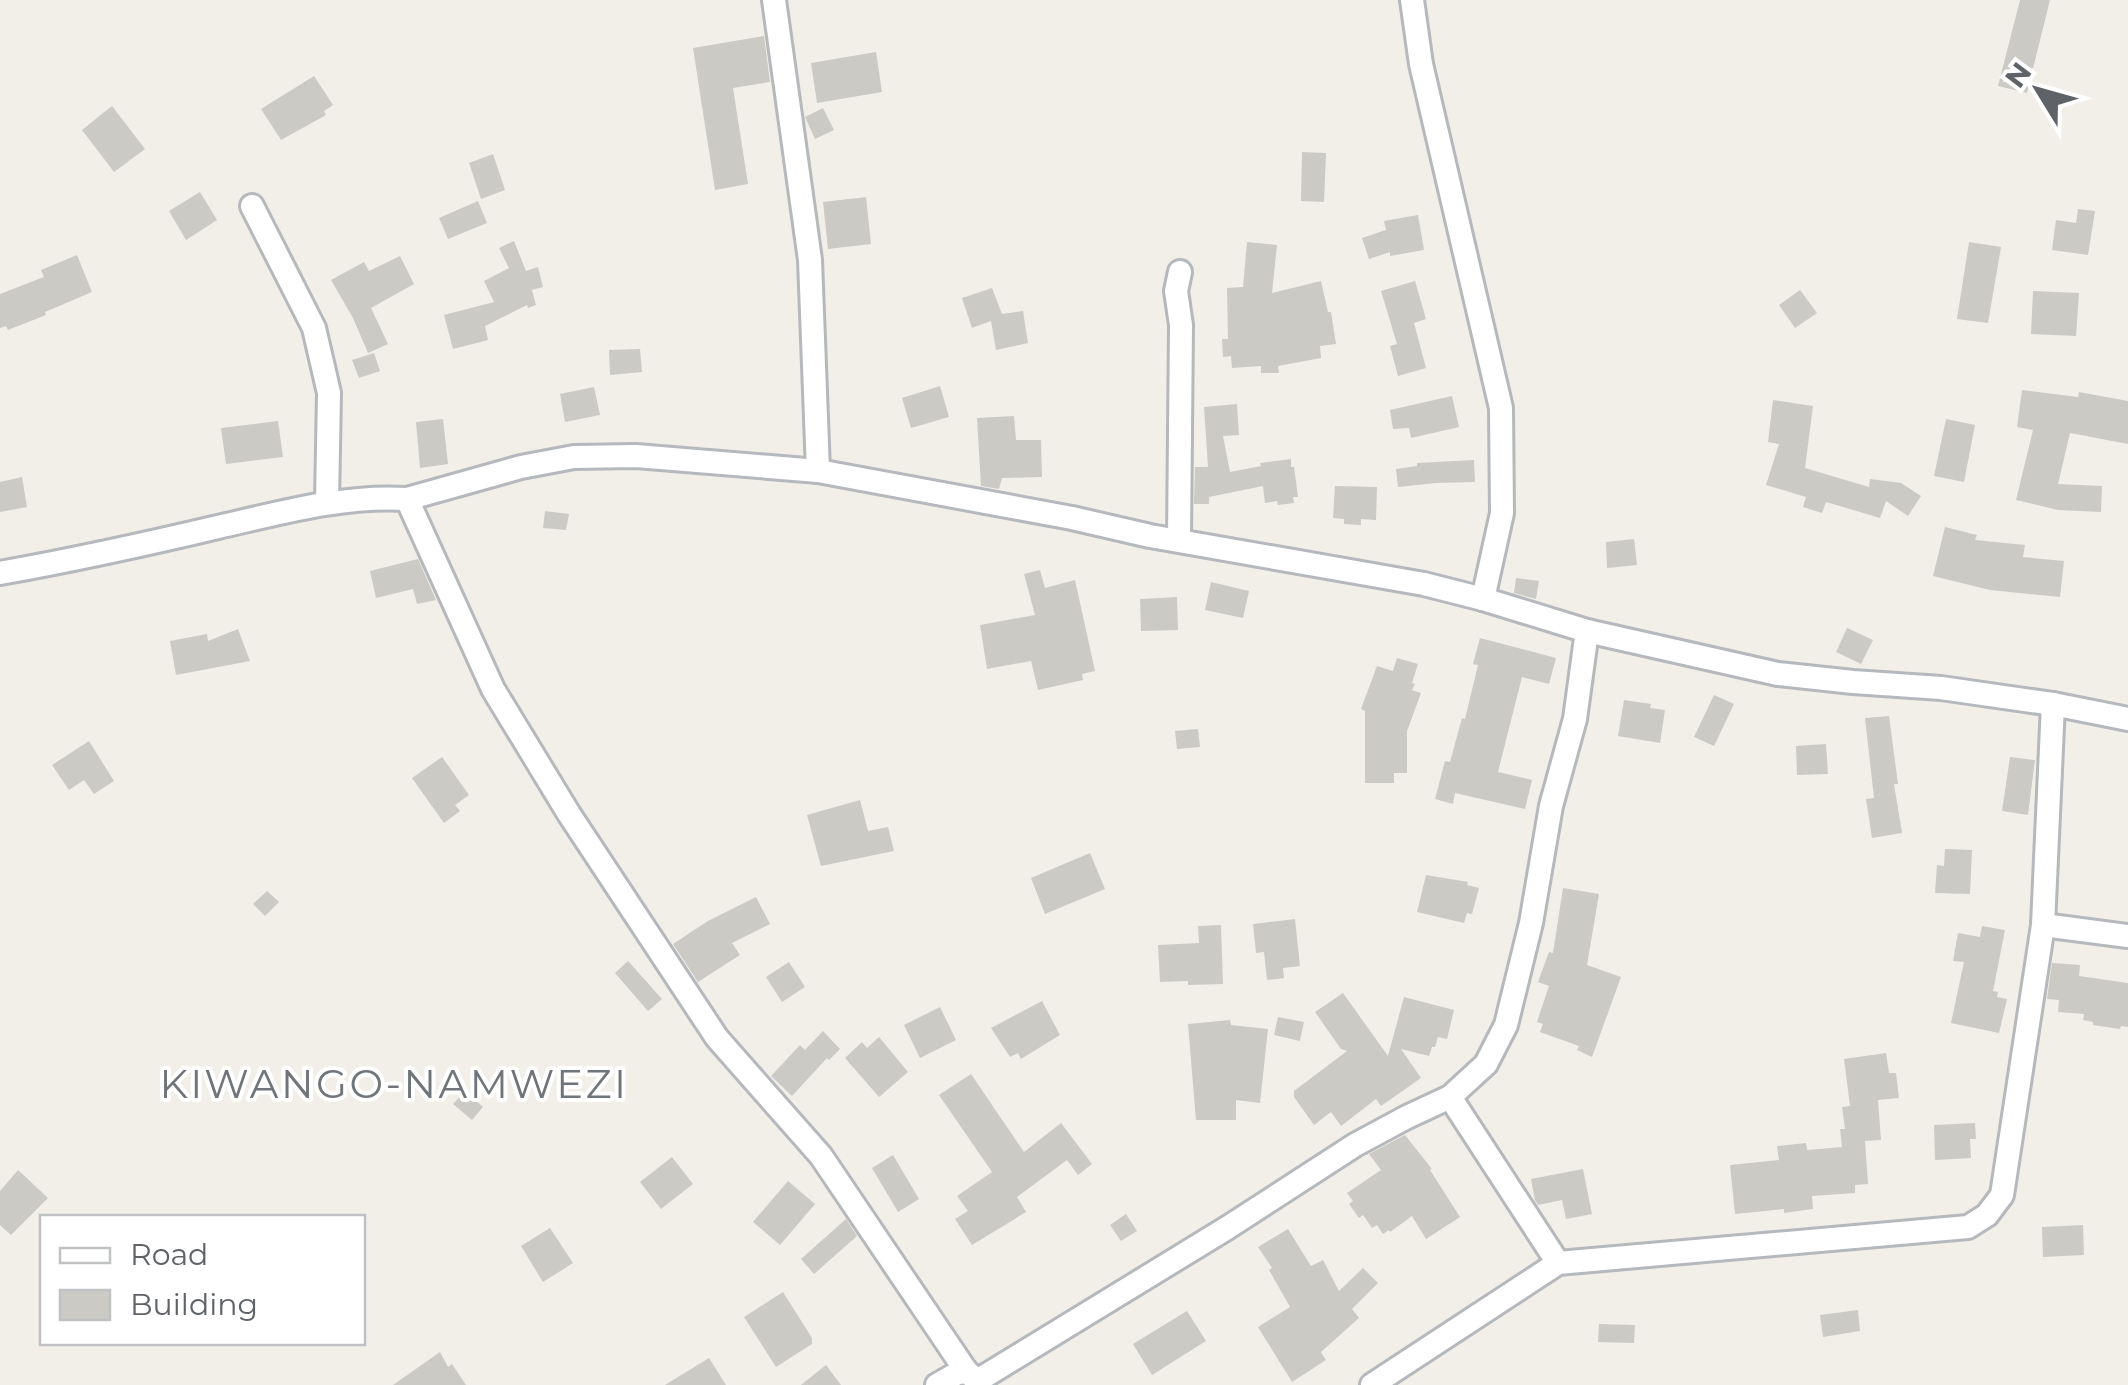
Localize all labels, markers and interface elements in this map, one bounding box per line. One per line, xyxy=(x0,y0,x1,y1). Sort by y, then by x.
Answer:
north arrow xyxy=(1988,40,2088,140)
text: N xyxy=(1998,56,2038,94)
district label: KIWANGO-NAMWEZI xyxy=(159,1059,629,1108)
legend xyxy=(40,1215,365,1345)
text: Road xyxy=(130,1236,208,1273)
text: Building xyxy=(130,1286,258,1323)

